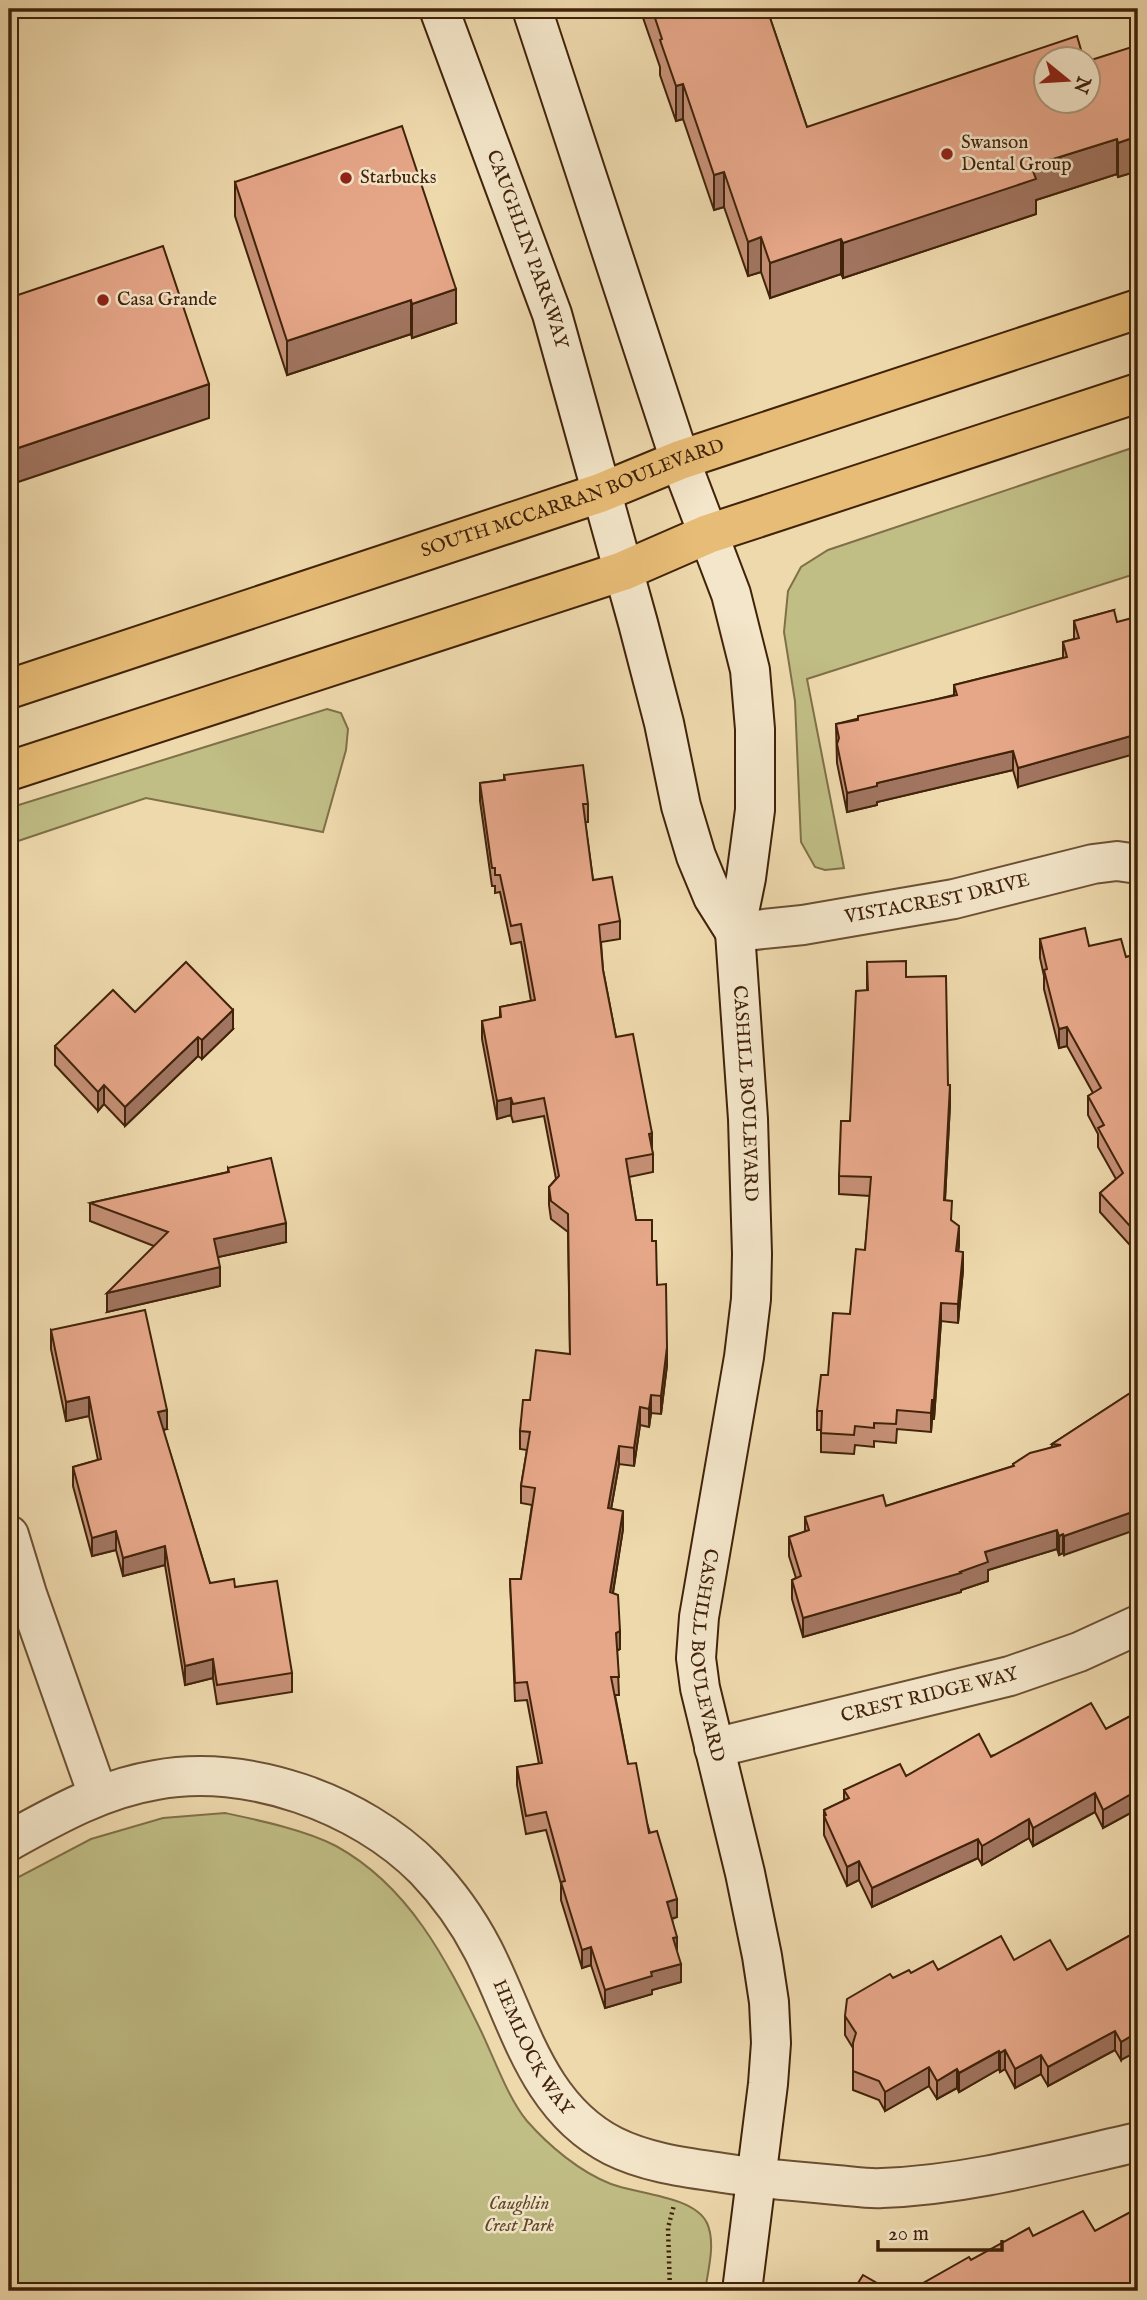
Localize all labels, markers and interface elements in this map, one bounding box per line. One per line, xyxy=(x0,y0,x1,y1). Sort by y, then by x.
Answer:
north arrow xyxy=(1032,46,1102,116)
text: N xyxy=(1067,72,1096,97)
place label: Swanson Dental Group xyxy=(961,131,1072,177)
marker: Swanson Dental Group xyxy=(939,146,955,162)
street label: CAUGHLIN PARKWAY xyxy=(480,147,573,352)
place label: Starbucks xyxy=(360,166,436,190)
marker: Starbucks xyxy=(338,170,354,186)
place label: Casa Grande xyxy=(117,288,217,312)
marker: Casa Grande xyxy=(95,292,111,308)
street label: SOUTH MCCARRAN BOULEVARD xyxy=(418,434,728,564)
street label: VISTACREST DRIVE xyxy=(842,868,1032,930)
street label: CASHILL BOULEVARD xyxy=(727,984,762,1202)
street label: CASHILL BOULEVARD xyxy=(683,1547,730,1765)
street label: CREST RIDGE WAY xyxy=(838,1662,1023,1729)
street label: HEMLOCK WAY xyxy=(486,1976,579,2122)
park label: Caughlin Crest Park xyxy=(484,2192,554,2238)
scale bar xyxy=(878,2209,1002,2253)
text: 20 m xyxy=(888,2221,929,2248)

